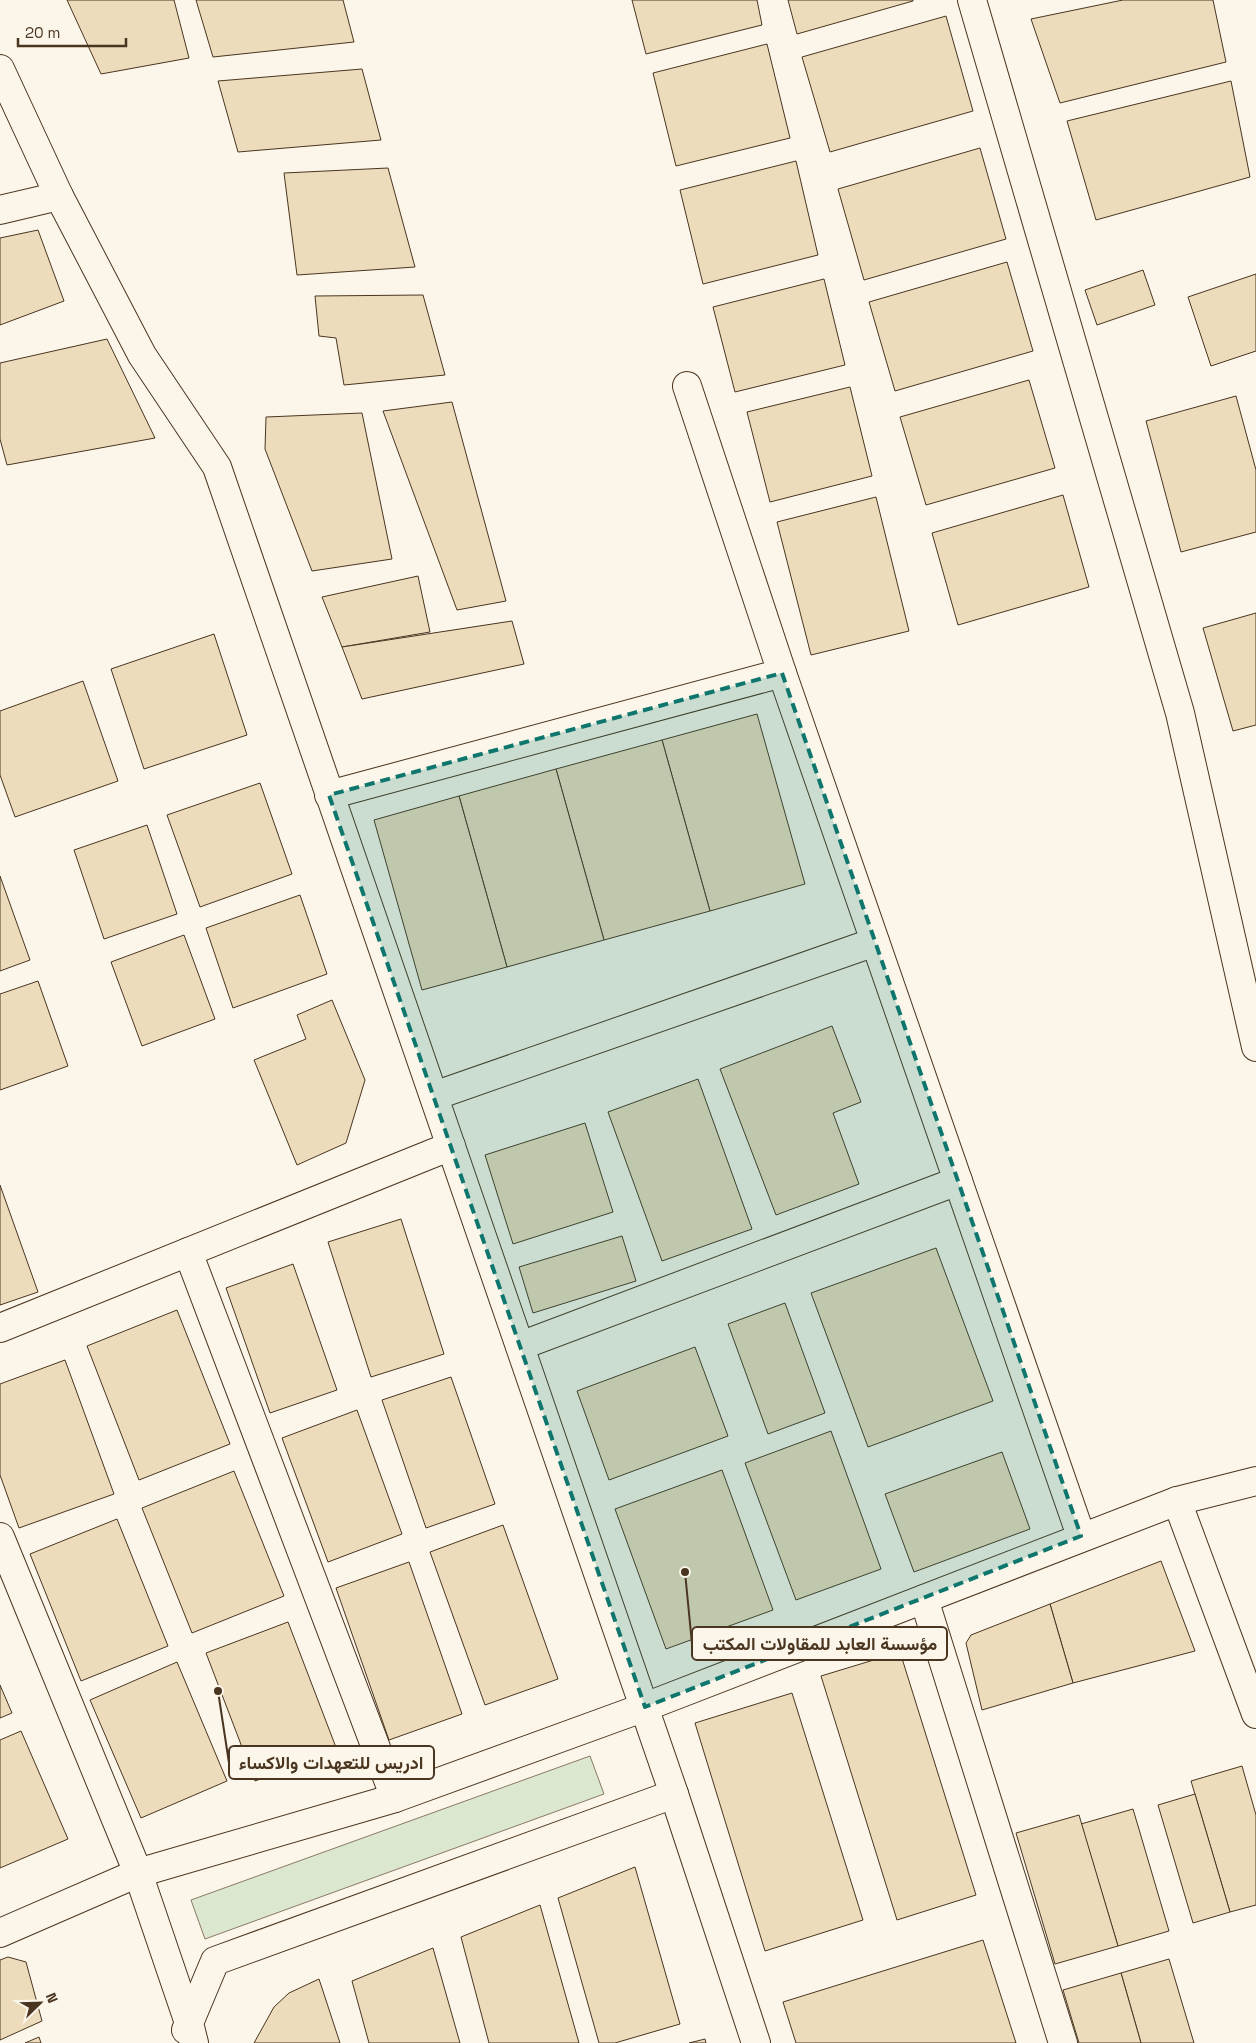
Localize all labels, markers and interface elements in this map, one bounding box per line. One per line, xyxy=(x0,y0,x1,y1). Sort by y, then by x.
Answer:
scale bar xyxy=(18,15,125,47)
text: 20 m xyxy=(25,23,60,42)
callout: مؤسسة العابد للمقاولات المكتب xyxy=(692,1627,947,1660)
text: مؤسسة العابد للمقاولات المكتب xyxy=(703,1632,938,1655)
callout: ادريس للتعهدات والاكساء xyxy=(229,1746,434,1779)
text: ادريس للتعهدات والاكساء xyxy=(239,1751,423,1774)
north arrow xyxy=(15,1978,65,2028)
text: N xyxy=(42,1990,62,2006)

